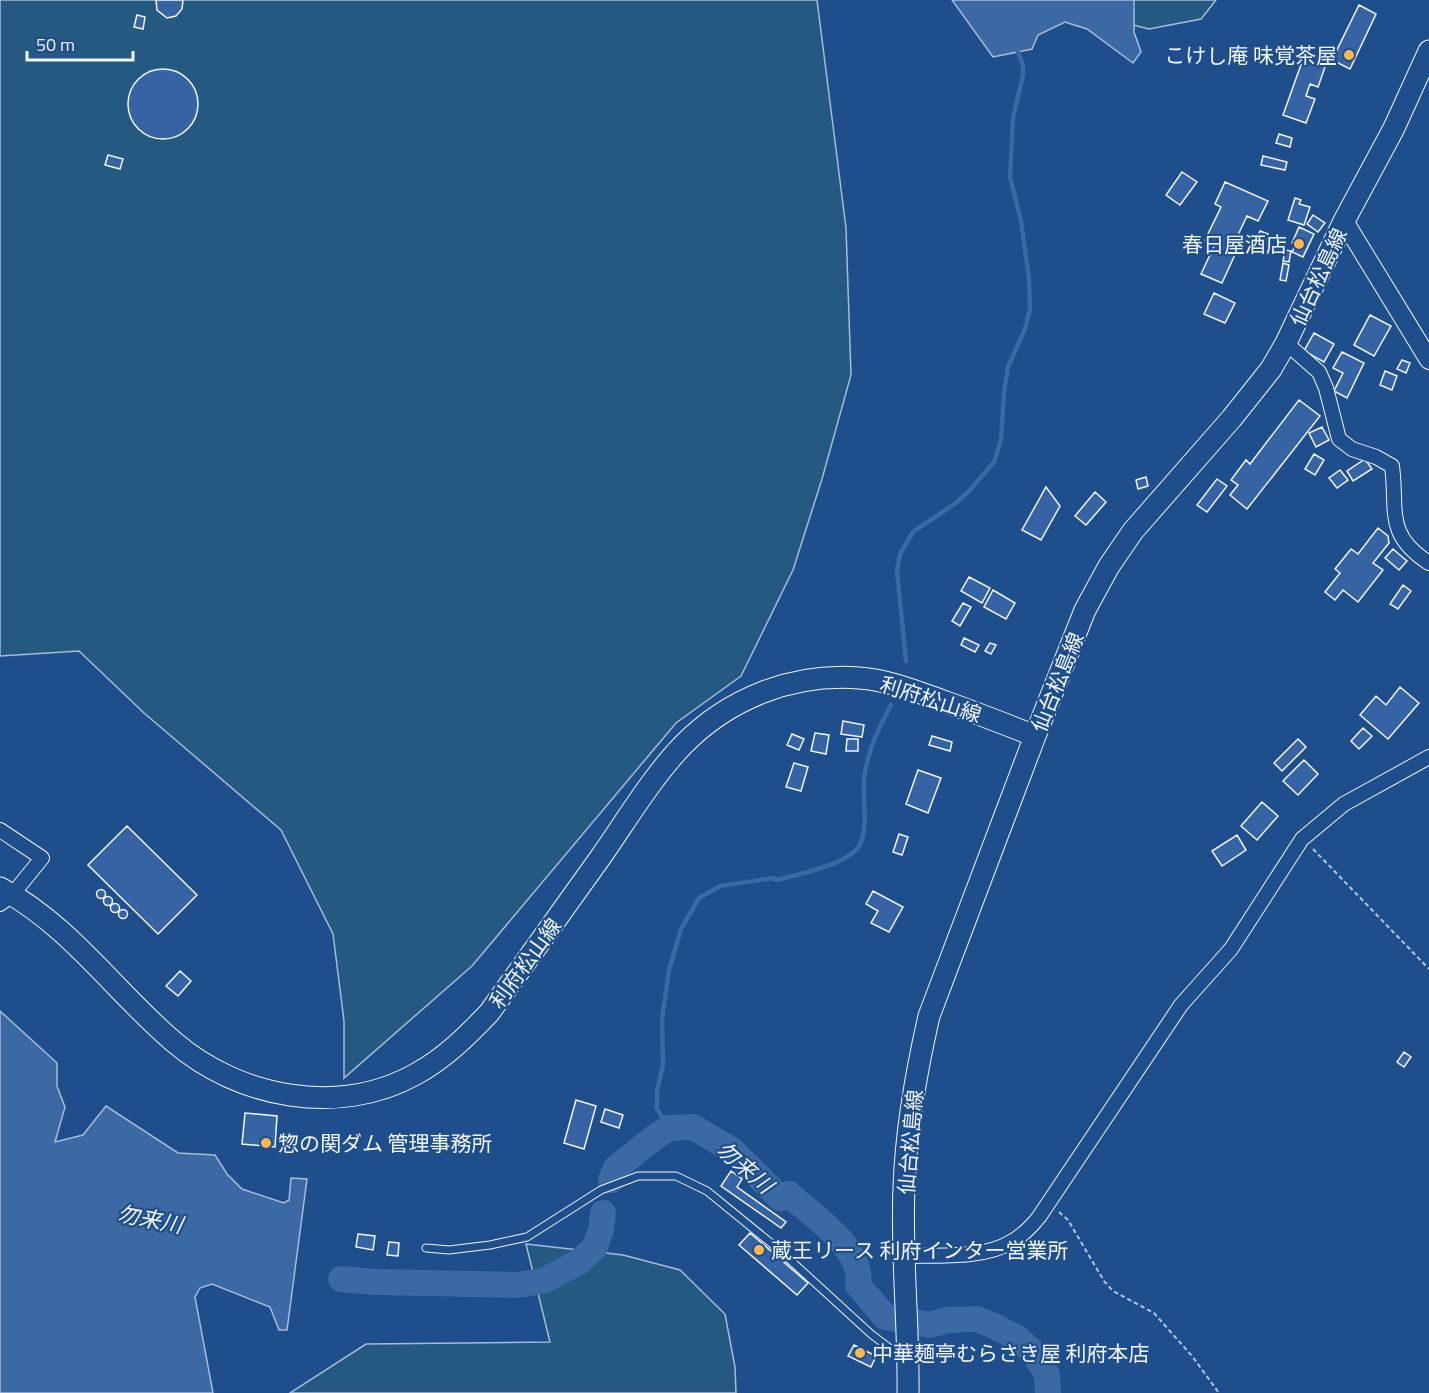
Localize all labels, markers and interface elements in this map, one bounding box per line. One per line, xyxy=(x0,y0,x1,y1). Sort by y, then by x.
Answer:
scale bar xyxy=(27,24,134,62)
text: 50 m xyxy=(36,31,75,58)
place label: こけし庵 味覚茶屋 xyxy=(1164,39,1337,71)
marker: こけし庵 味覚茶屋 xyxy=(1342,48,1356,62)
street label: 仙台松島線 xyxy=(1281,223,1355,331)
place label: 春日屋酒店 xyxy=(1182,228,1287,260)
marker: 春日屋酒店 xyxy=(1292,237,1306,251)
street label: 仙台松島線 xyxy=(1022,627,1092,737)
street label: 利府松山線 xyxy=(876,668,986,730)
street label: 利府松山線 xyxy=(481,911,569,1015)
street label: 仙台松島線 xyxy=(889,1088,931,1196)
place label: 惣の関ダム 管理事務所 xyxy=(278,1127,493,1159)
water label: 勿来川 xyxy=(709,1133,783,1203)
marker: 惣の関ダム 管理事務所 xyxy=(259,1136,273,1150)
water label: 勿来川 xyxy=(114,1196,188,1242)
place label: 蔵王リース 利府インター営業所 xyxy=(771,1234,1069,1266)
marker: 蔵王リース 利府インター営業所 xyxy=(752,1243,766,1257)
place label: 中華麺亭むらさき屋 利府本店 xyxy=(872,1337,1150,1369)
marker: 中華麺亭むらさき屋 利府本店 xyxy=(853,1346,867,1360)

